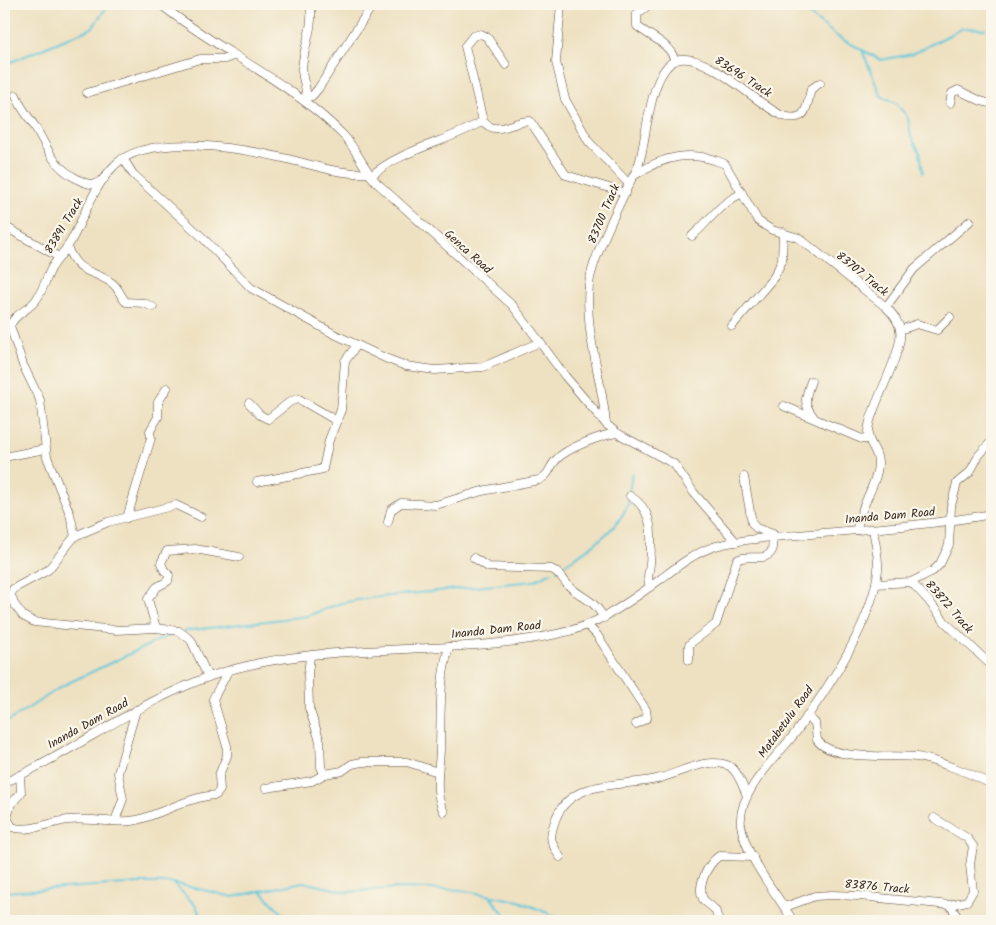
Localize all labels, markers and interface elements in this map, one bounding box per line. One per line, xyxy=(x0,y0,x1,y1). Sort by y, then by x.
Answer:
street label: 83696 Track xyxy=(711,51,776,103)
street label: 83700 Track xyxy=(583,181,625,247)
street label: 83891 Track xyxy=(40,194,88,258)
street label: Genca Road xyxy=(440,225,497,279)
street label: 83707 Track xyxy=(832,247,893,301)
street label: Inanda Dam Road xyxy=(844,503,937,529)
street label: 83872 Track xyxy=(920,576,978,638)
street label: Inanda Dam Road xyxy=(450,616,543,644)
street label: Matabetulu Road xyxy=(753,681,819,762)
street label: Inanda Dam Road xyxy=(44,693,133,754)
street label: 83876 Track xyxy=(844,875,911,899)

